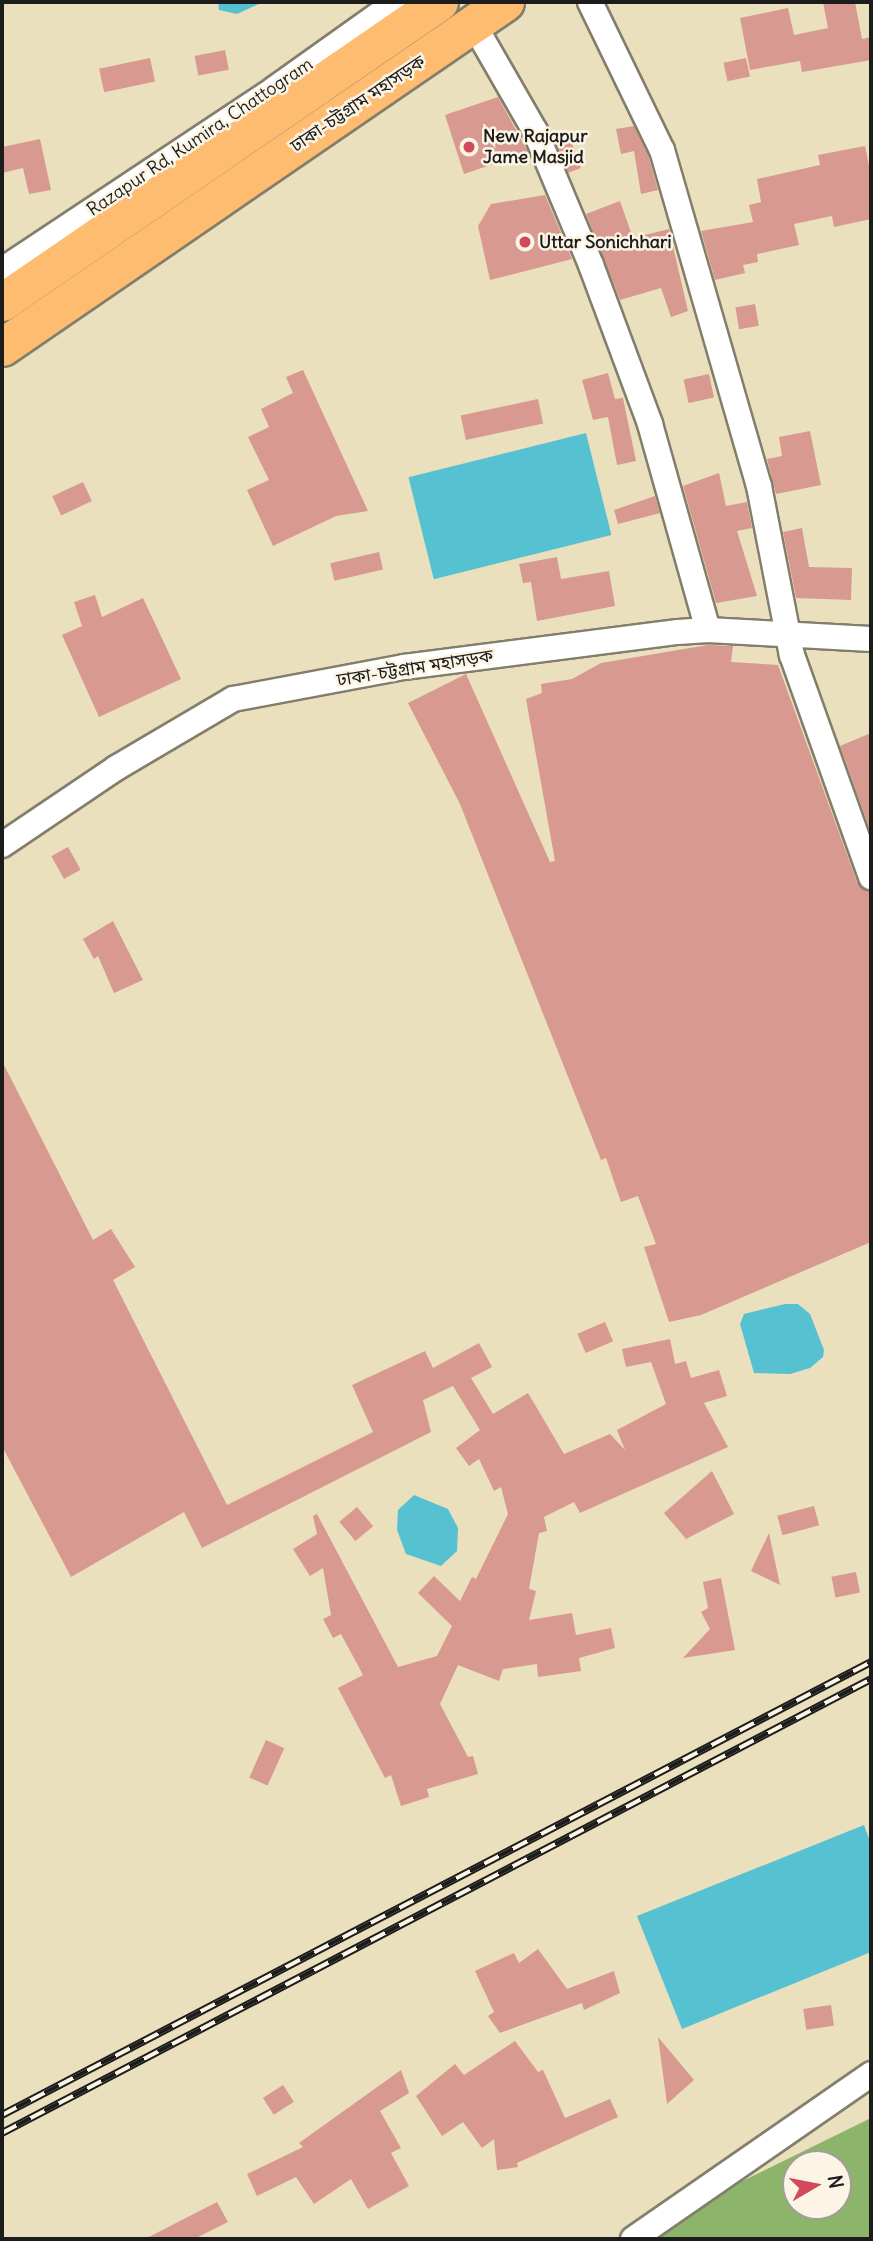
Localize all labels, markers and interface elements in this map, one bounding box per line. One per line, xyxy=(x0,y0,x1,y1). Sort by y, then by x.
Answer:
street label: ঢাকা-চট্টগ্রাম মহাসড়ক xyxy=(286,51,430,157)
street label: Razapur Rd, Kumira, Chattogram xyxy=(83,53,317,221)
place label: New Rajapur Jame Masjid xyxy=(483,126,587,168)
marker: New Rajapur Jame Masjid xyxy=(461,139,477,155)
place label: Uttar Sonichhari xyxy=(539,231,671,253)
marker: Uttar Sonichhari xyxy=(517,234,533,250)
street label: ঢাকা-চট্টগ্রাম মহাসড়ক xyxy=(335,645,495,691)
north arrow xyxy=(782,2150,852,2220)
text: N xyxy=(823,2173,849,2190)

